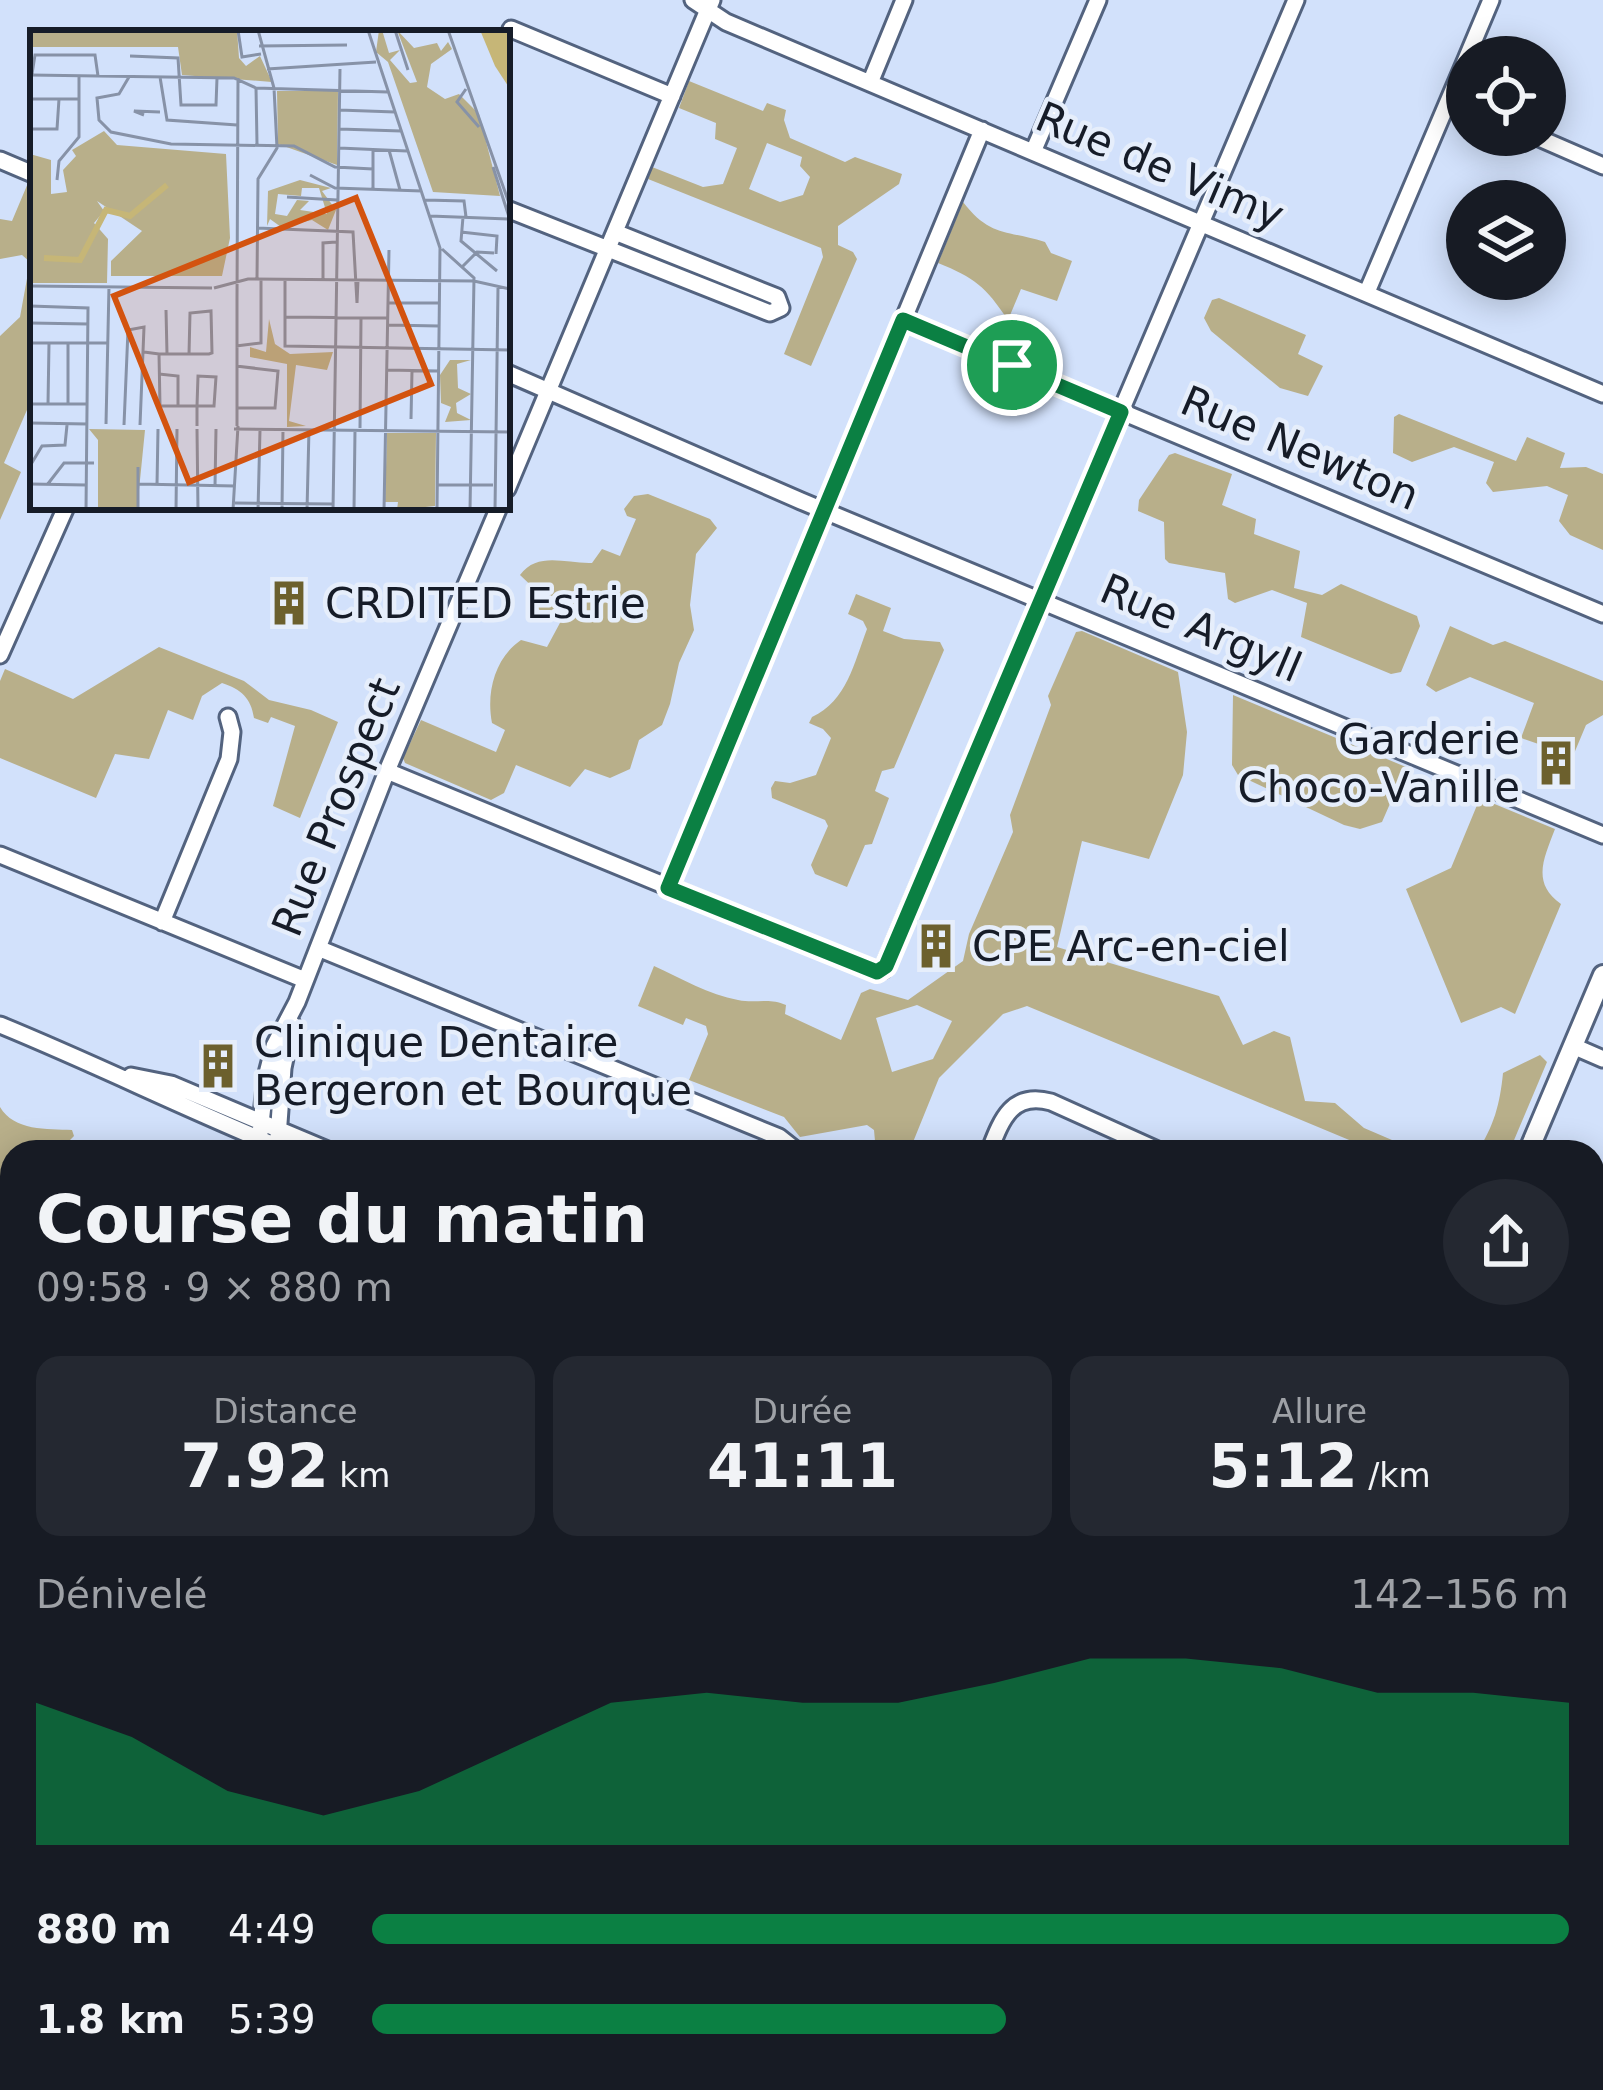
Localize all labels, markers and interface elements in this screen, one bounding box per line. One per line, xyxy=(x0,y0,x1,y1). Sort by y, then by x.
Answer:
inset map xyxy=(30,30,510,510)
map controls xyxy=(1446,36,1566,300)
button: locate xyxy=(1446,36,1566,156)
street label: Rue de Vimy xyxy=(1029,92,1291,240)
button: layers xyxy=(1446,180,1566,300)
pin xyxy=(961,314,1063,416)
icon: arrive xyxy=(979,332,1045,398)
street label: Rue Newton xyxy=(1174,376,1426,520)
street label: Rue Argyll xyxy=(1093,564,1309,692)
building icon: CRDITED Estrie xyxy=(264,578,314,628)
place label: CRDITED Estrie xyxy=(325,579,646,628)
street label: Rue Prospect xyxy=(262,671,410,943)
place label: Garderie Choco-Vanille xyxy=(1237,715,1520,812)
building icon: Garderie Choco-Vanille xyxy=(1531,738,1581,788)
building icon: CPE Arc-en-ciel xyxy=(911,921,961,971)
place label: CPE Arc-en-ciel xyxy=(972,922,1290,971)
place label: Clinique Dentaire Bergeron et Bourque xyxy=(254,1018,692,1115)
building icon: Clinique Dentaire Bergeron et Bourque xyxy=(193,1041,243,1091)
button: share xyxy=(1443,1179,1569,1305)
text: Course du matin xyxy=(36,1181,648,1258)
text: 09:58 · 9 × 880 m xyxy=(36,1265,393,1310)
text: Distance xyxy=(213,1392,358,1431)
text: Durée xyxy=(753,1392,852,1431)
text: Allure xyxy=(1272,1392,1367,1431)
text: 7.92 xyxy=(181,1431,329,1501)
text: 41:11 xyxy=(707,1431,898,1501)
text: 5:12 xyxy=(1208,1431,1358,1501)
text: km xyxy=(329,1456,390,1495)
text: /km xyxy=(1358,1456,1431,1495)
text: Dénivelé xyxy=(36,1572,207,1617)
text: 142–156 m xyxy=(1350,1572,1569,1617)
text: 880 m xyxy=(36,1907,172,1952)
text: 4:49 xyxy=(228,1907,316,1952)
text: 1.8 km xyxy=(36,1997,185,2042)
text: 5:39 xyxy=(228,1997,316,2042)

